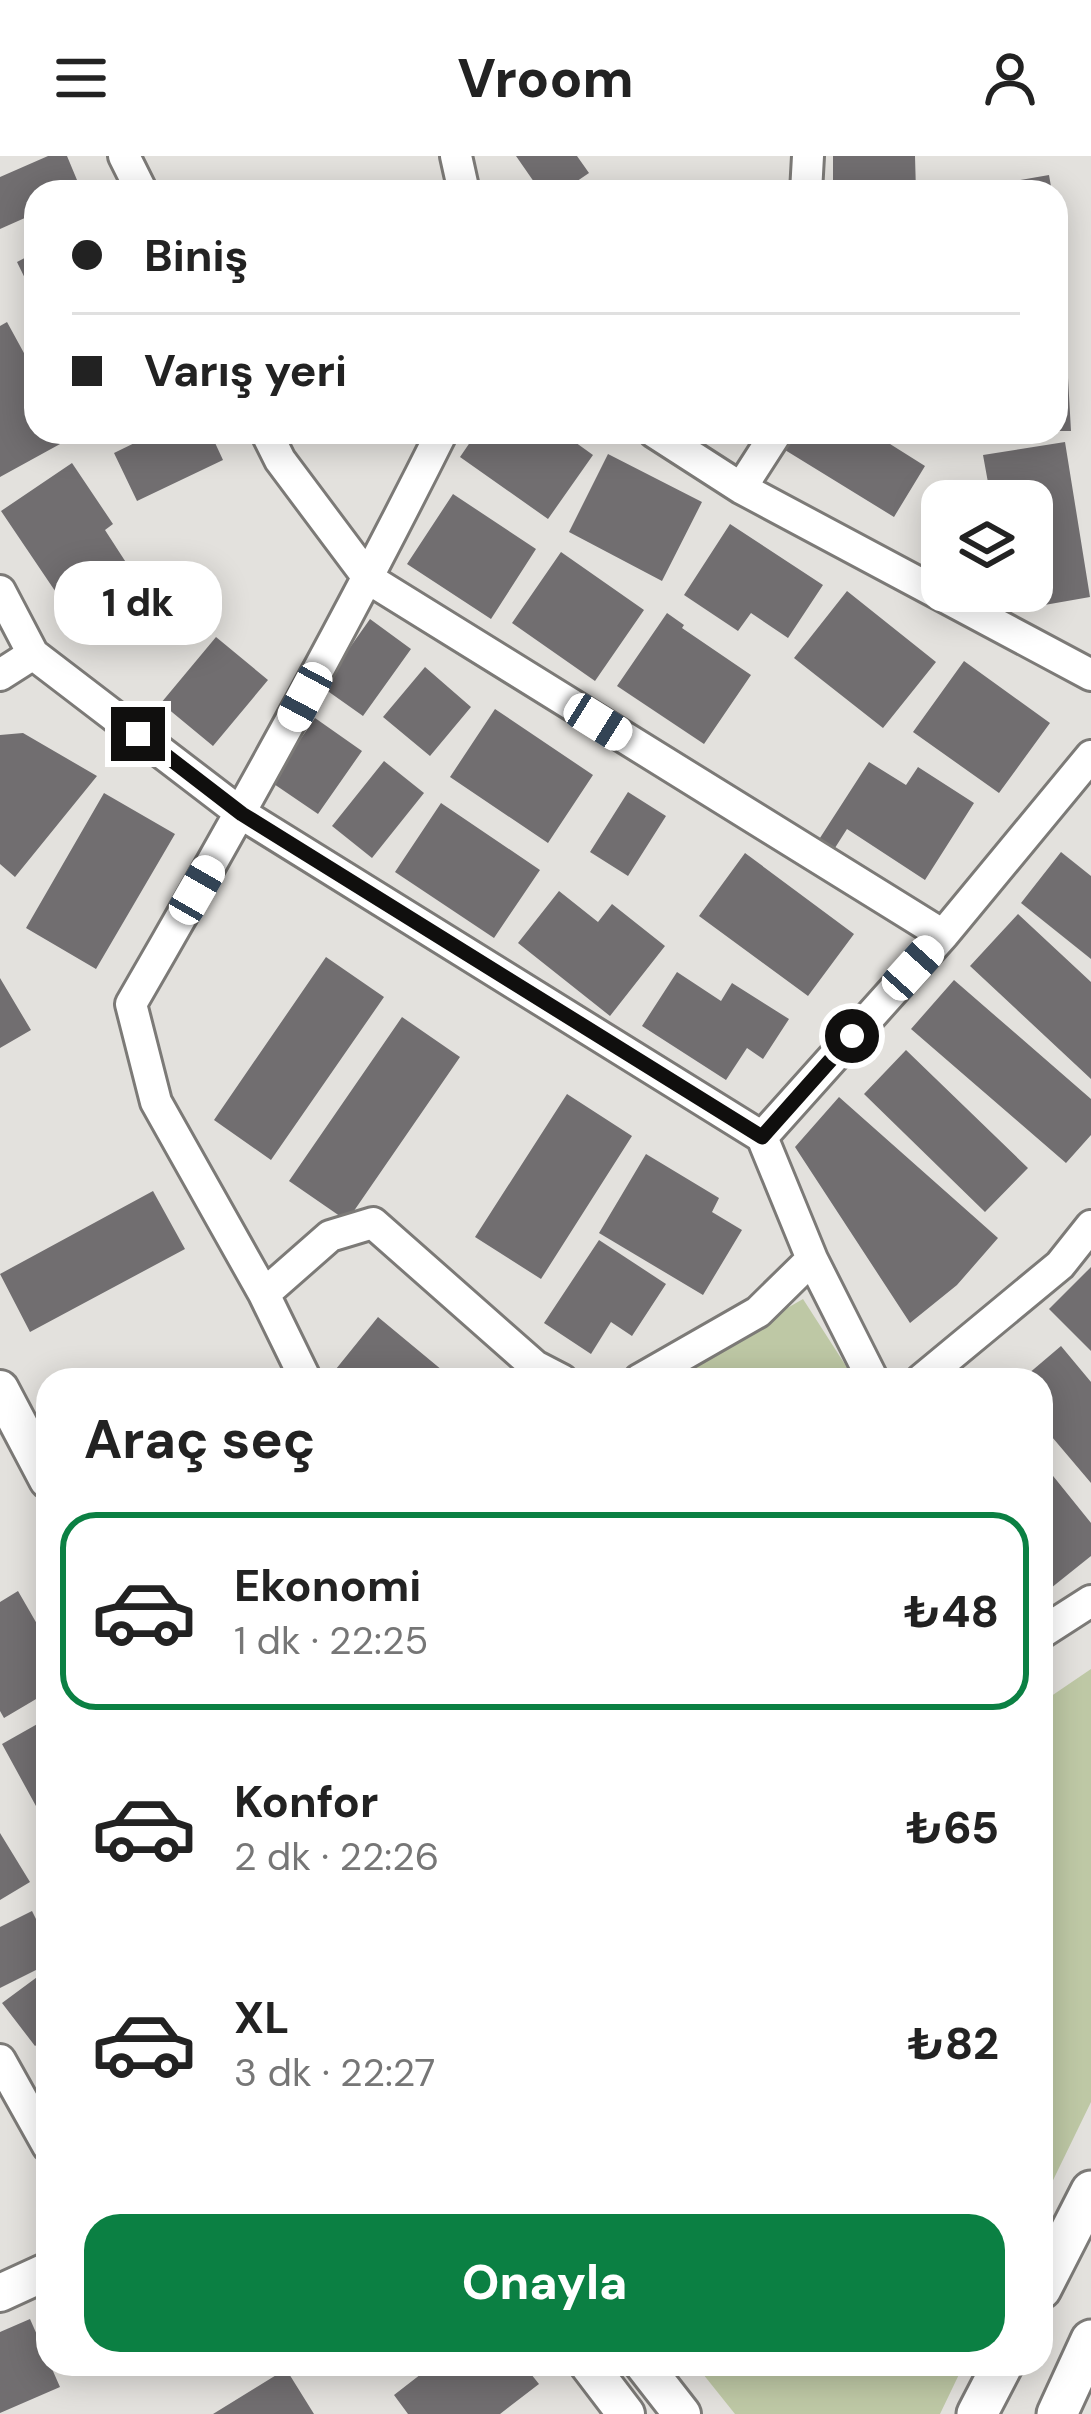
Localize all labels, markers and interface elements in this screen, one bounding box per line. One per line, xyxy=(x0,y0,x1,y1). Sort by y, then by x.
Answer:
text: Vroom xyxy=(457,43,634,114)
icon: menu xyxy=(48,45,114,111)
icon: person xyxy=(977,45,1043,111)
text: Biniş xyxy=(144,226,248,285)
text: Varış yeri xyxy=(144,341,347,400)
map controls xyxy=(921,480,1053,612)
button: layers xyxy=(921,480,1053,612)
callout: 1 dk xyxy=(54,560,222,644)
text: 1 dk xyxy=(102,577,174,628)
car xyxy=(272,657,338,737)
car xyxy=(558,688,638,756)
route end xyxy=(111,707,165,761)
car xyxy=(163,850,231,930)
car xyxy=(876,929,950,1007)
route start xyxy=(825,1009,879,1063)
text: Araç seç xyxy=(84,1404,316,1475)
text: Ekonomi xyxy=(234,1556,421,1615)
icon: car xyxy=(90,1557,198,1665)
text: ₺48 xyxy=(904,1582,999,1641)
text: 1 dk · 22:25 xyxy=(234,1615,428,1666)
text: Konfor xyxy=(234,1772,378,1831)
icon: car xyxy=(90,1773,198,1881)
text: ₺65 xyxy=(906,1798,999,1857)
text: 2 dk · 22:26 xyxy=(234,1831,439,1882)
text: XL xyxy=(234,1988,289,2047)
icon: car xyxy=(90,1989,198,2097)
text: ₺82 xyxy=(907,2014,999,2073)
text: 3 dk · 22:27 xyxy=(234,2047,435,2098)
button: Onayla xyxy=(84,2214,1005,2352)

